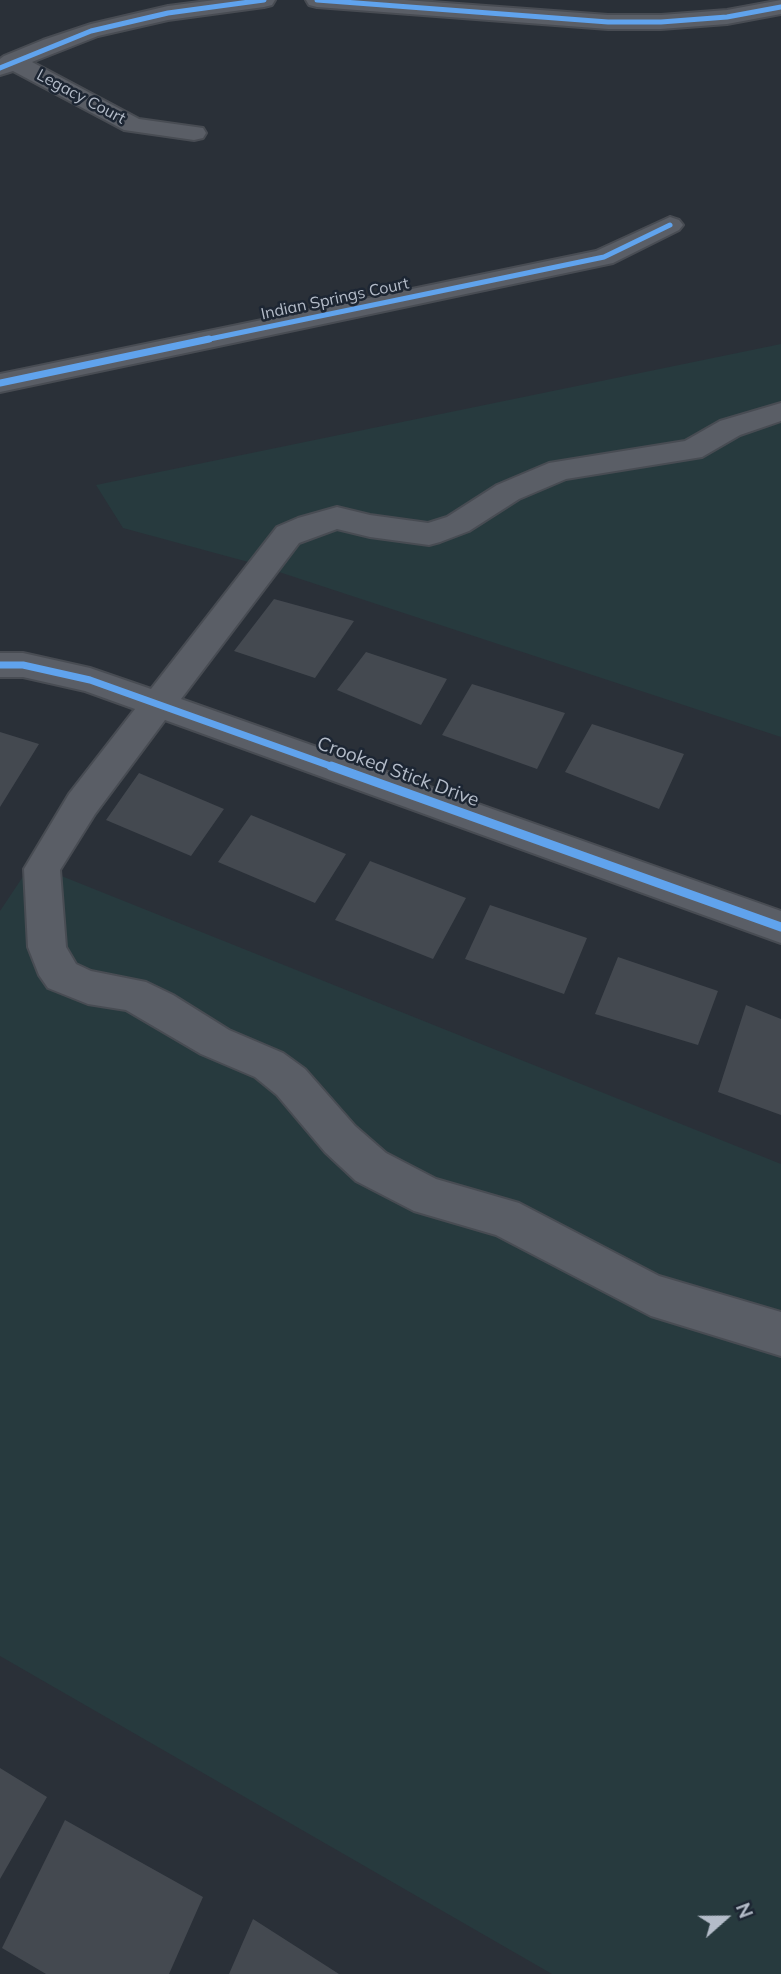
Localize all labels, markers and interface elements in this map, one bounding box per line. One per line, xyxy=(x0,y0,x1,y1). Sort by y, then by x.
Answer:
street label: Legacy Court xyxy=(33,66,129,128)
street label: Indian Springs Court xyxy=(259,274,411,324)
street label: Crooked Stick Drive xyxy=(314,732,482,812)
north arrow xyxy=(690,1883,760,1953)
text: N xyxy=(731,1899,758,1921)

